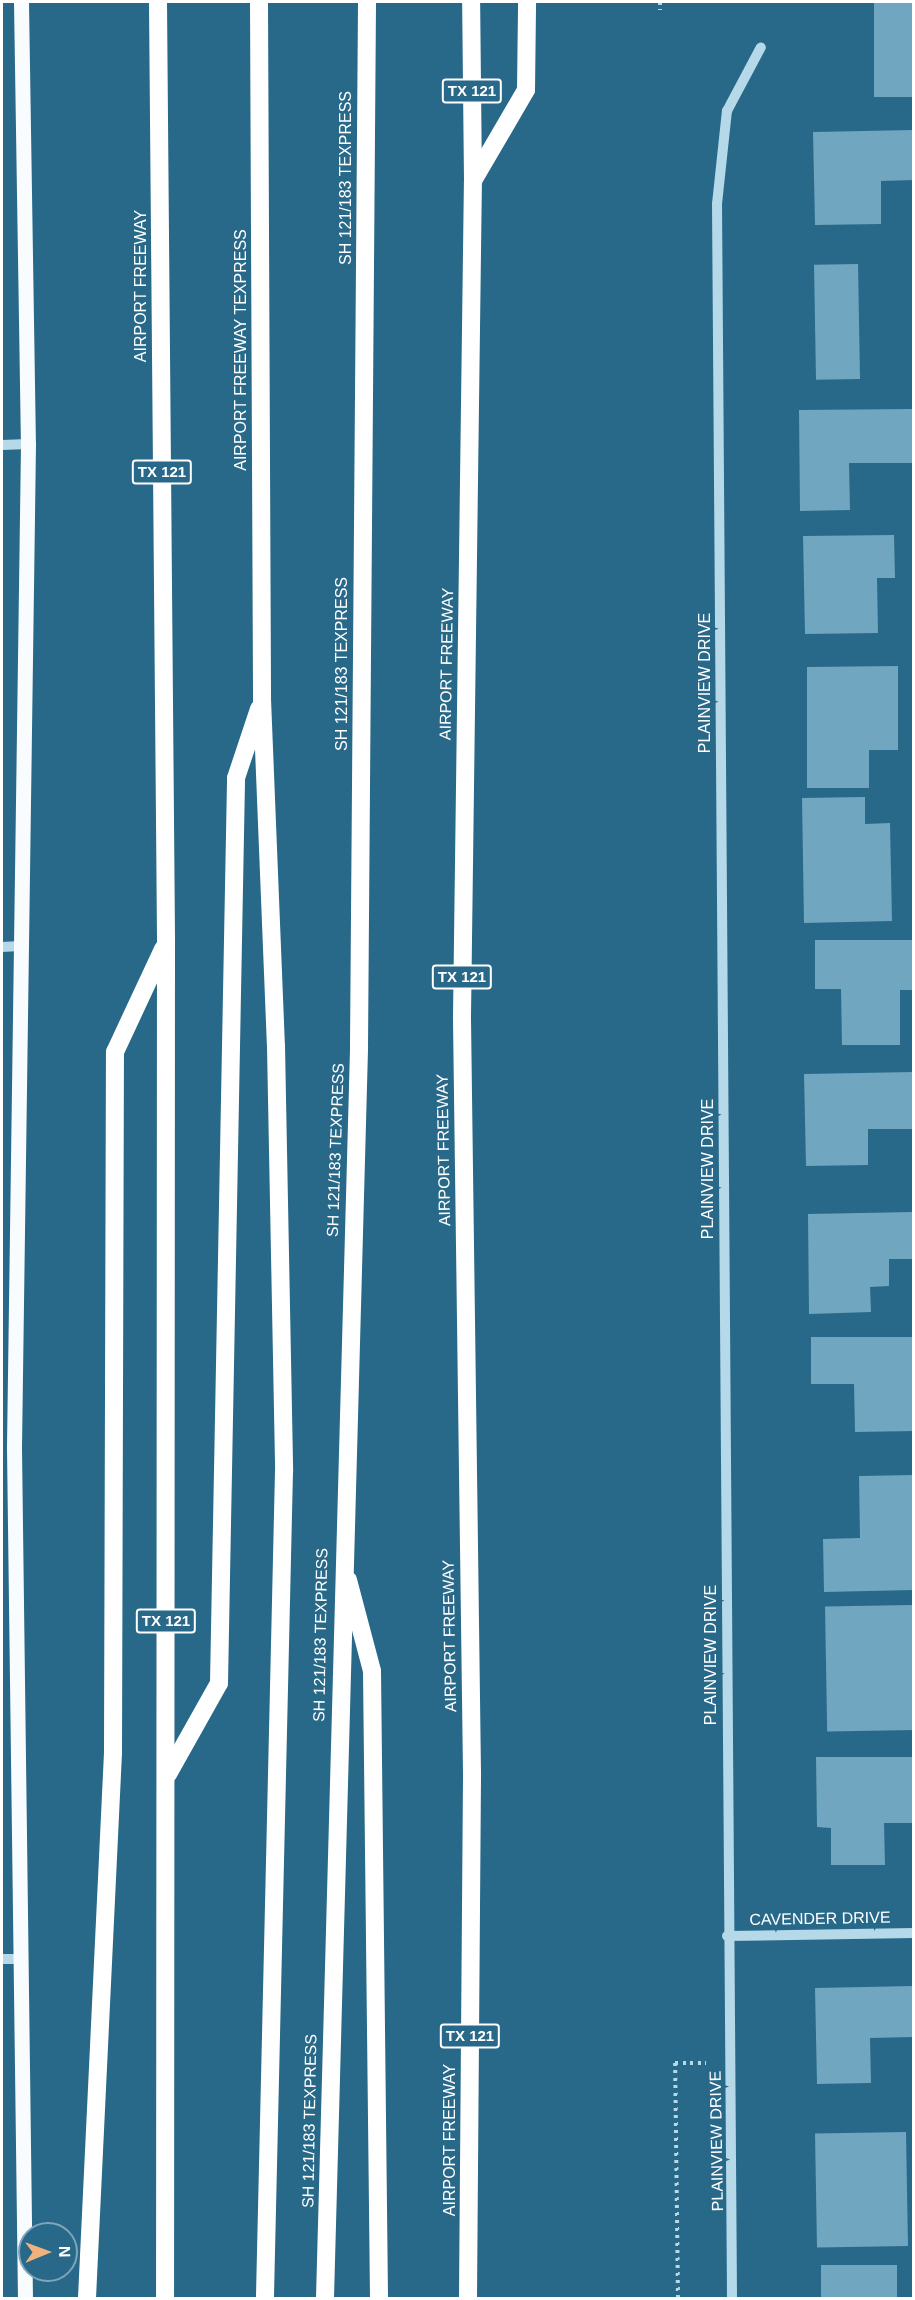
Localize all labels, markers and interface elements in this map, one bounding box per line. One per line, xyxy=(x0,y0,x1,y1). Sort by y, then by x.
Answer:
road number: TX 121 xyxy=(440,79,504,103)
street label: SH 121/183 TEXPRESS xyxy=(336,91,356,265)
street label: AIRPORT FREEWAY xyxy=(131,210,151,362)
street label: AIRPORT FREEWAY TEXPRESS xyxy=(231,229,251,471)
road number: TX 121 xyxy=(130,460,194,484)
street label: SH 121/183 TEXPRESS xyxy=(332,577,352,751)
street label: AIRPORT FREEWAY xyxy=(436,588,458,740)
street label: PLAINVIEW DRIVE xyxy=(695,613,715,753)
road number: TX 121 xyxy=(430,965,494,989)
street label: SH 121/183 TEXPRESS xyxy=(323,1063,349,1237)
street label: AIRPORT FREEWAY xyxy=(433,1074,455,1226)
street label: PLAINVIEW DRIVE xyxy=(698,1099,718,1239)
street label: SH 121/183 TEXPRESS xyxy=(310,1548,332,1722)
street label: AIRPORT FREEWAY xyxy=(439,1560,461,1712)
street label: PLAINVIEW DRIVE xyxy=(701,1585,721,1725)
road number: TX 121 xyxy=(134,1609,198,1633)
street label: CAVENDER DRIVE xyxy=(749,1908,891,1930)
road number: TX 121 xyxy=(438,2024,502,2048)
street label: SH 121/183 TEXPRESS xyxy=(299,2034,321,2208)
street label: AIRPORT FREEWAY xyxy=(440,2064,460,2216)
street label: PLAINVIEW DRIVE xyxy=(706,2071,728,2211)
north arrow xyxy=(18,2222,78,2282)
text: N xyxy=(56,2246,73,2258)

